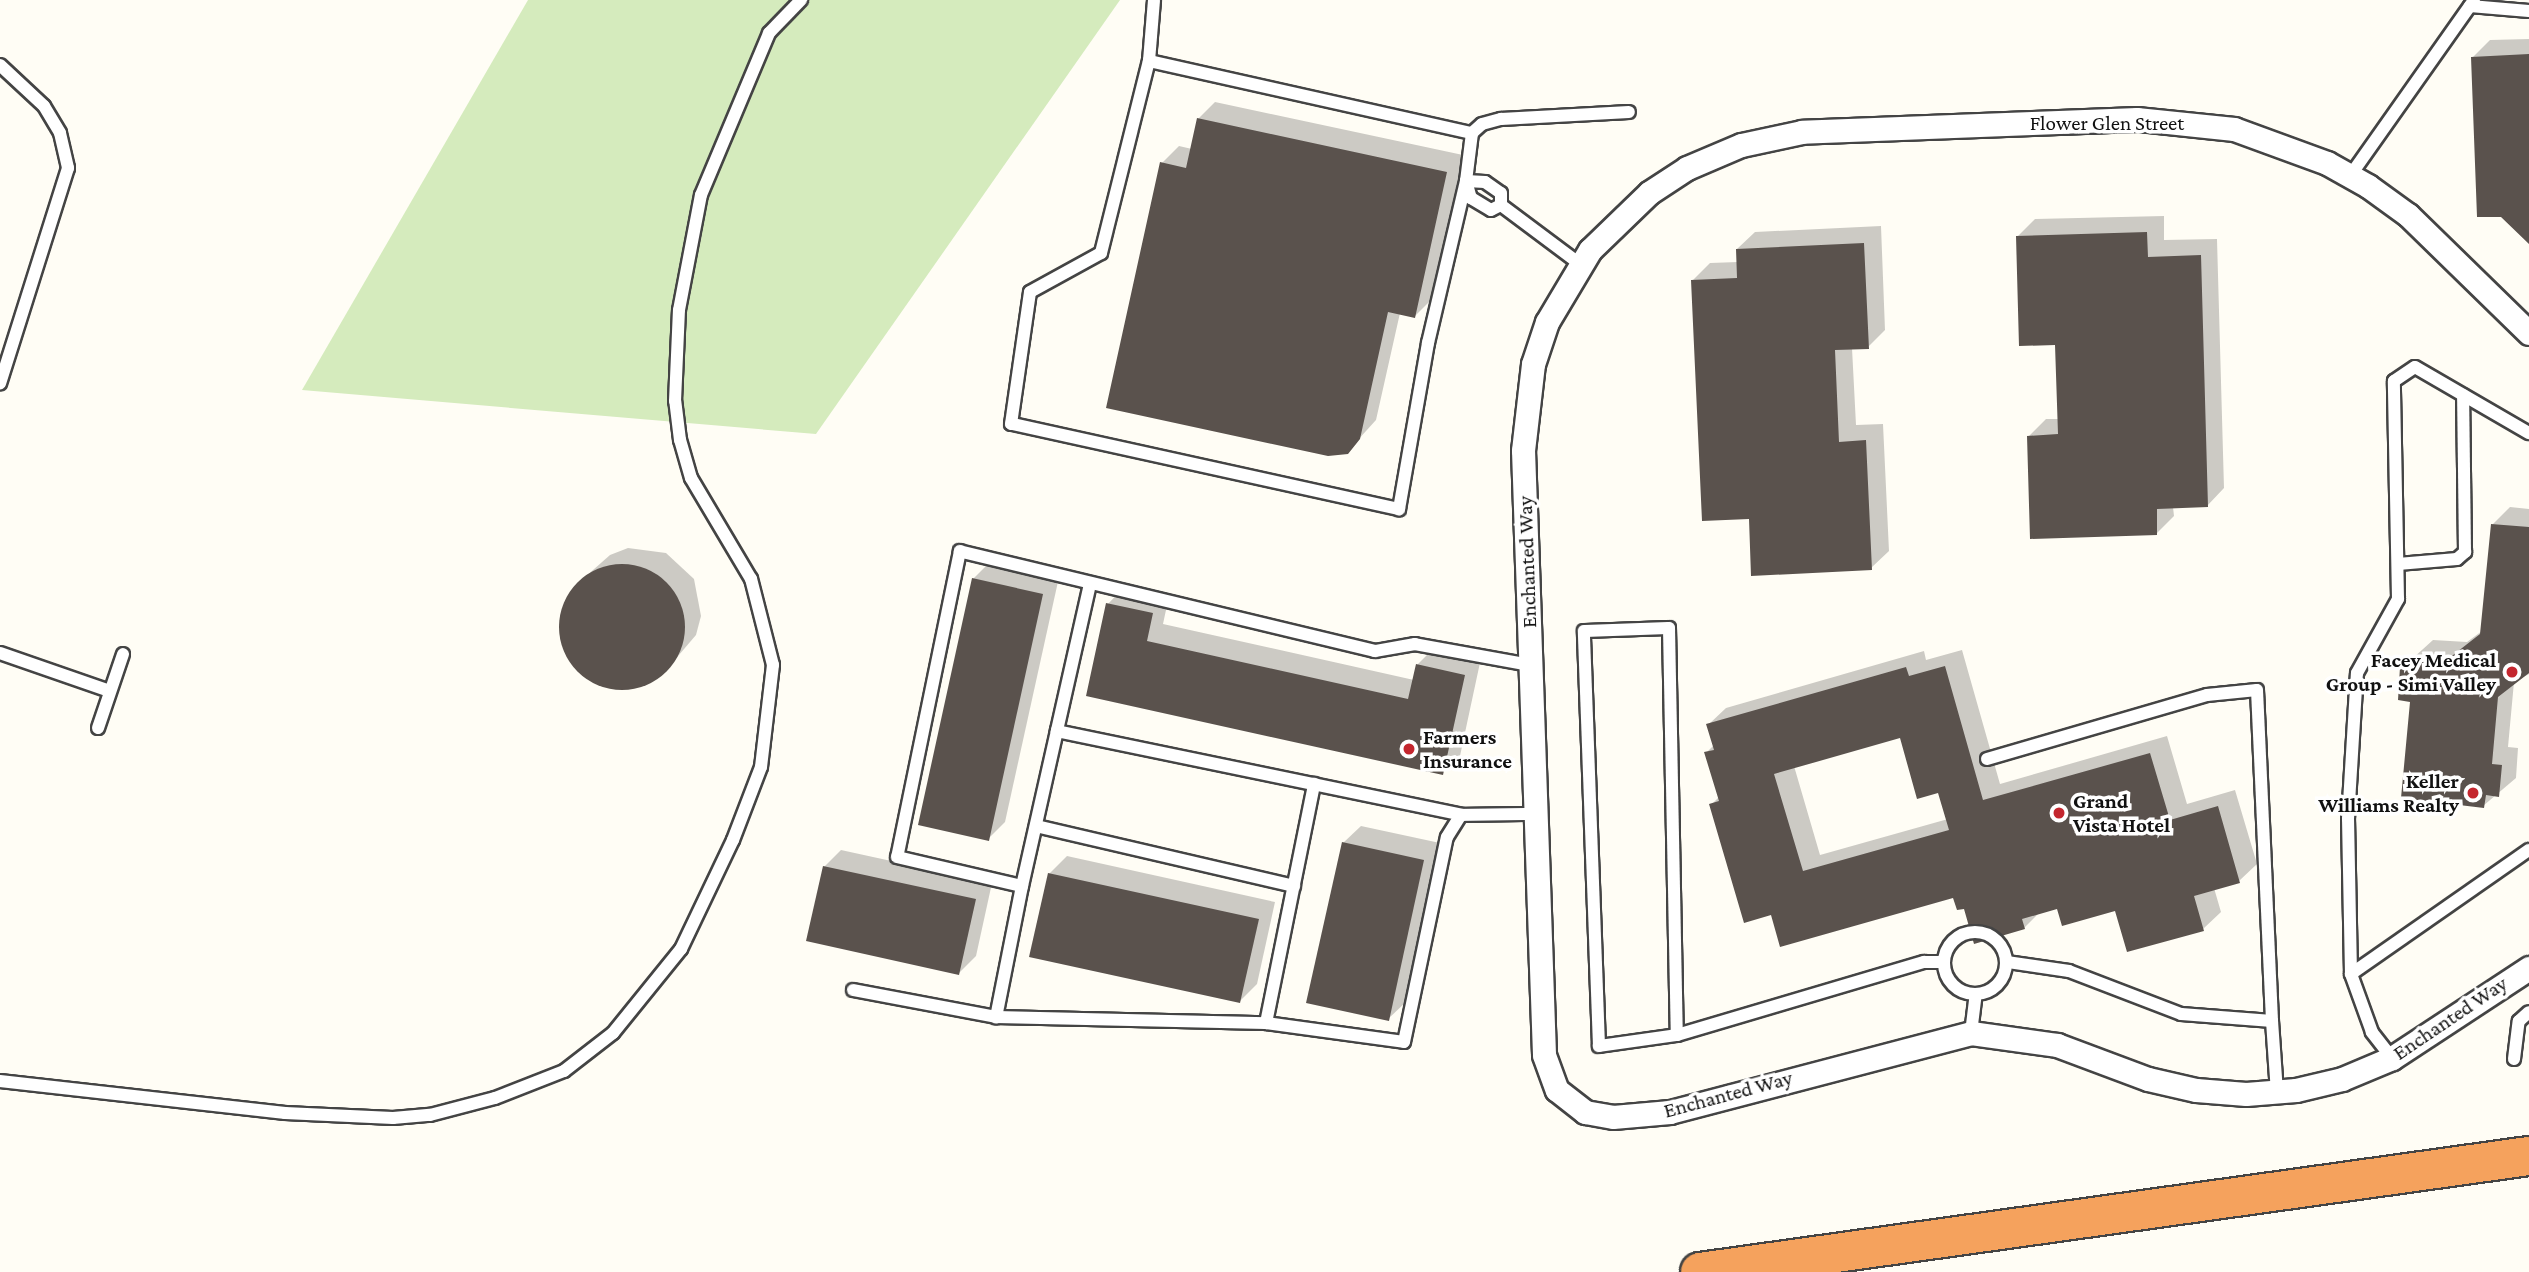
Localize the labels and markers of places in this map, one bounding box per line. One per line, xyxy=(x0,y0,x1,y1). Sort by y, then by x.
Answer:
place label: Facey Medical Group - Simi Valley xyxy=(2326,647,2496,697)
marker: Facey Medical Group - Simi Valley xyxy=(2502,662,2522,682)
place label: Farmers Insurance xyxy=(1423,724,1512,774)
marker: Farmers Insurance xyxy=(1401,741,1417,757)
place label: Keller Williams Realty xyxy=(2318,768,2459,818)
marker: Keller Williams Realty xyxy=(2465,785,2481,801)
place label: Grand Vista Hotel xyxy=(2073,788,2170,838)
marker: Grand Vista Hotel xyxy=(2051,805,2067,821)

